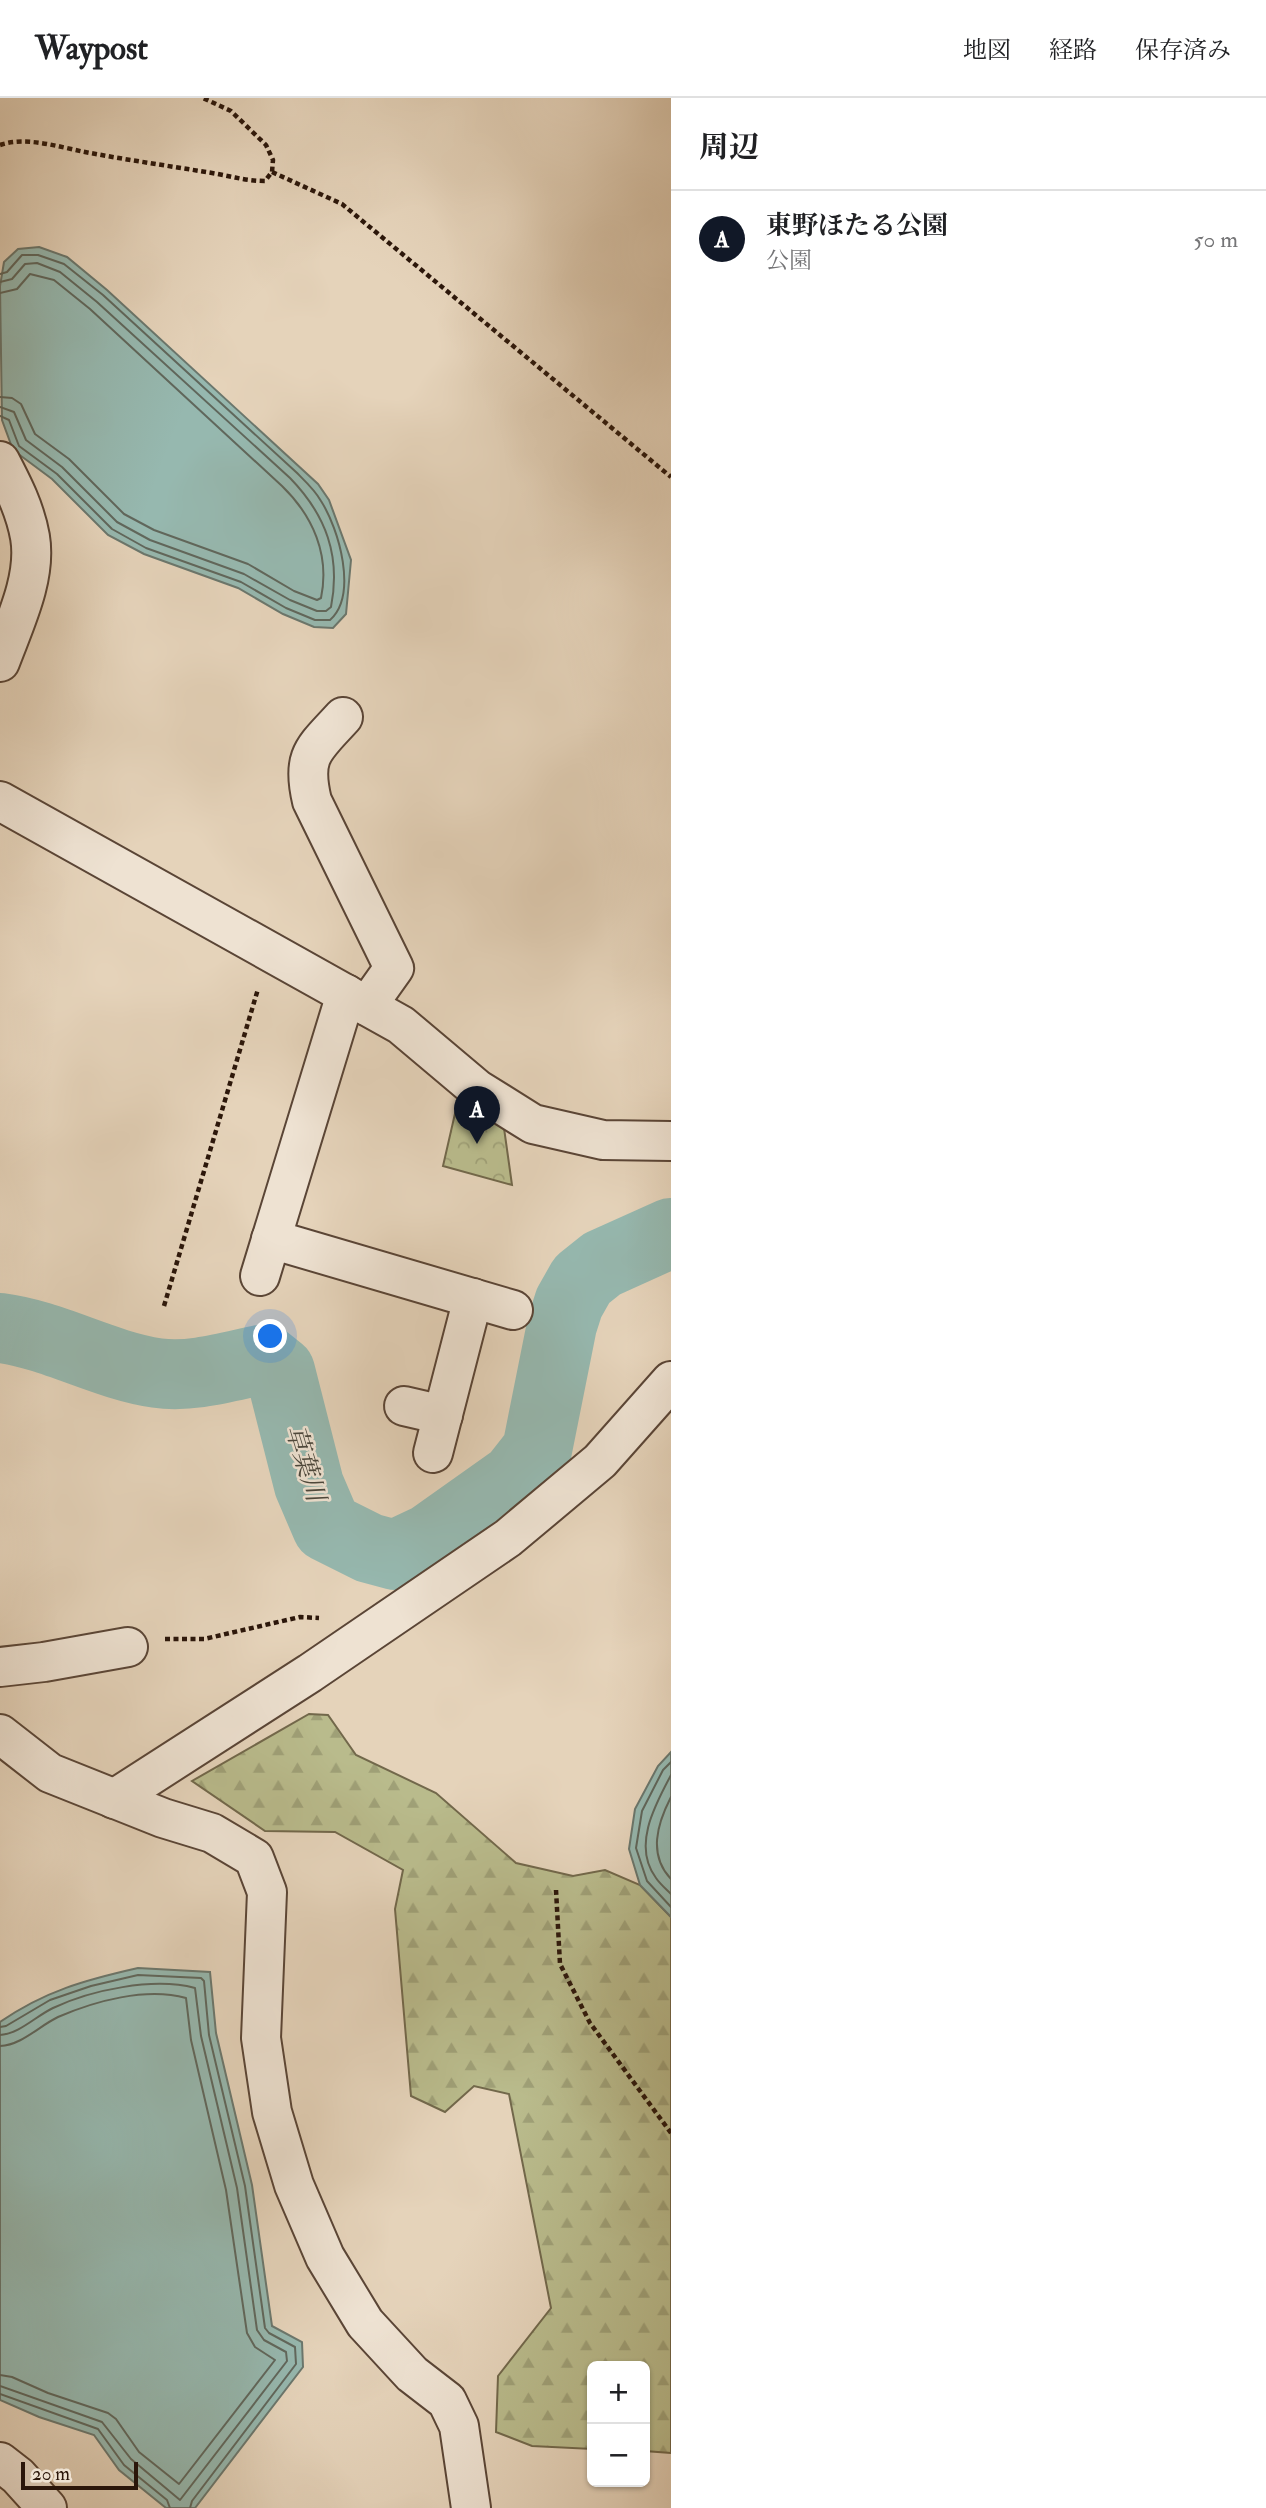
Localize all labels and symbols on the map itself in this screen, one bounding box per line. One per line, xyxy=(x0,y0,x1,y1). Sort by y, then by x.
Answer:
pin: A xyxy=(454,1086,500,1144)
your location xyxy=(253,1319,287,1353)
water label: 草葉川 xyxy=(278,1421,333,1508)
scale bar xyxy=(21,2459,138,2491)

